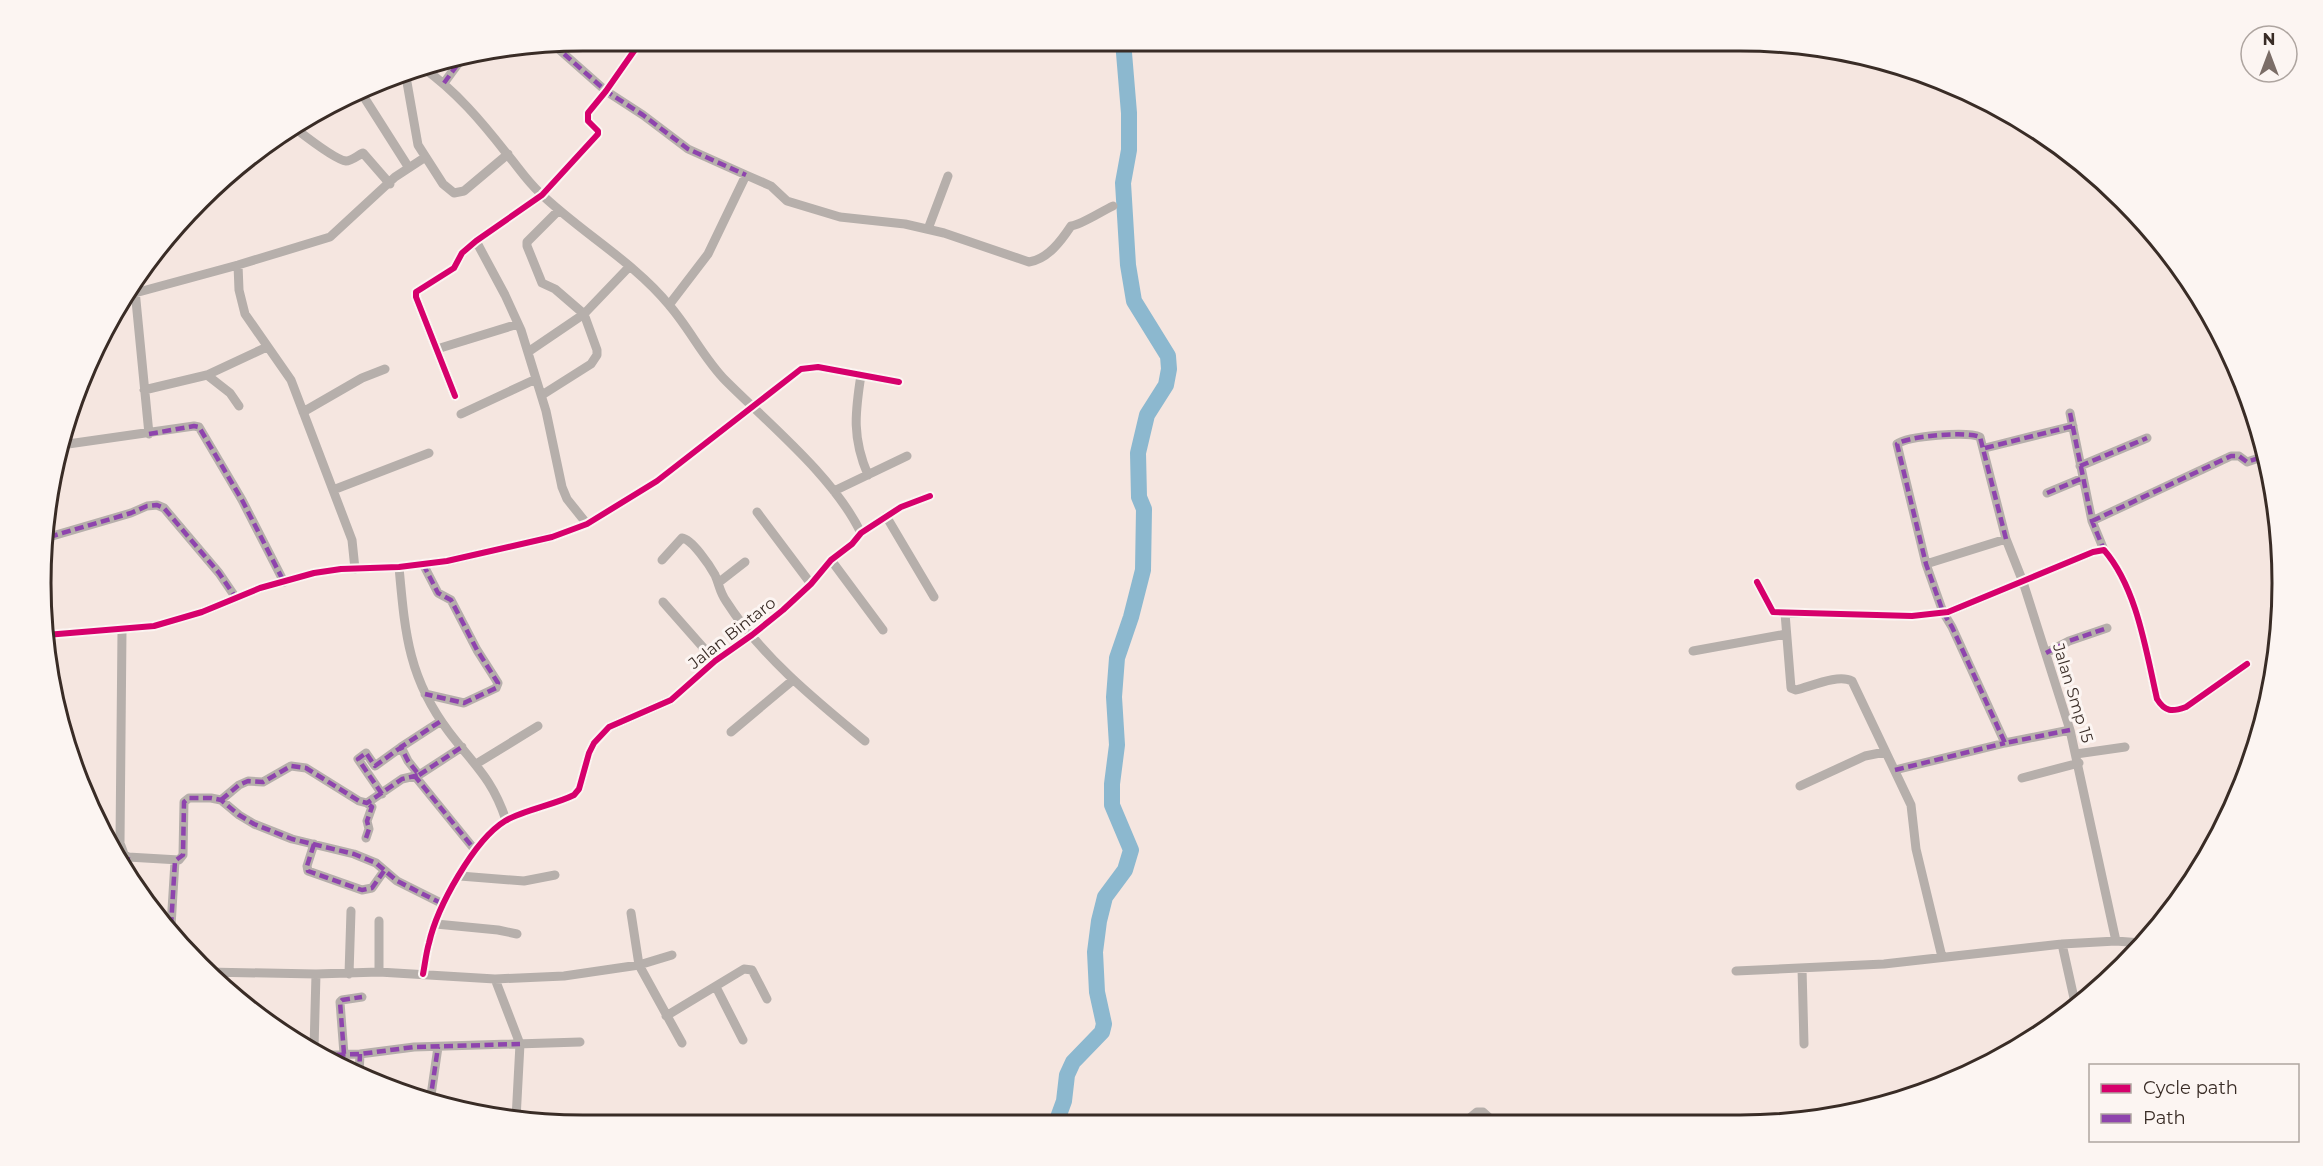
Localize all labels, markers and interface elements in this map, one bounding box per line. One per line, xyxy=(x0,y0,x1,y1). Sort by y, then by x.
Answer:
north arrow xyxy=(2239,24,2299,84)
text: N xyxy=(2263,30,2275,49)
street label: Jalan Bintaro xyxy=(684,593,779,674)
street label: Jalan Smp 15 xyxy=(2049,640,2097,745)
legend xyxy=(2089,1064,2299,1142)
text: Cycle path xyxy=(2143,1077,2238,1099)
text: Path xyxy=(2143,1107,2186,1129)

